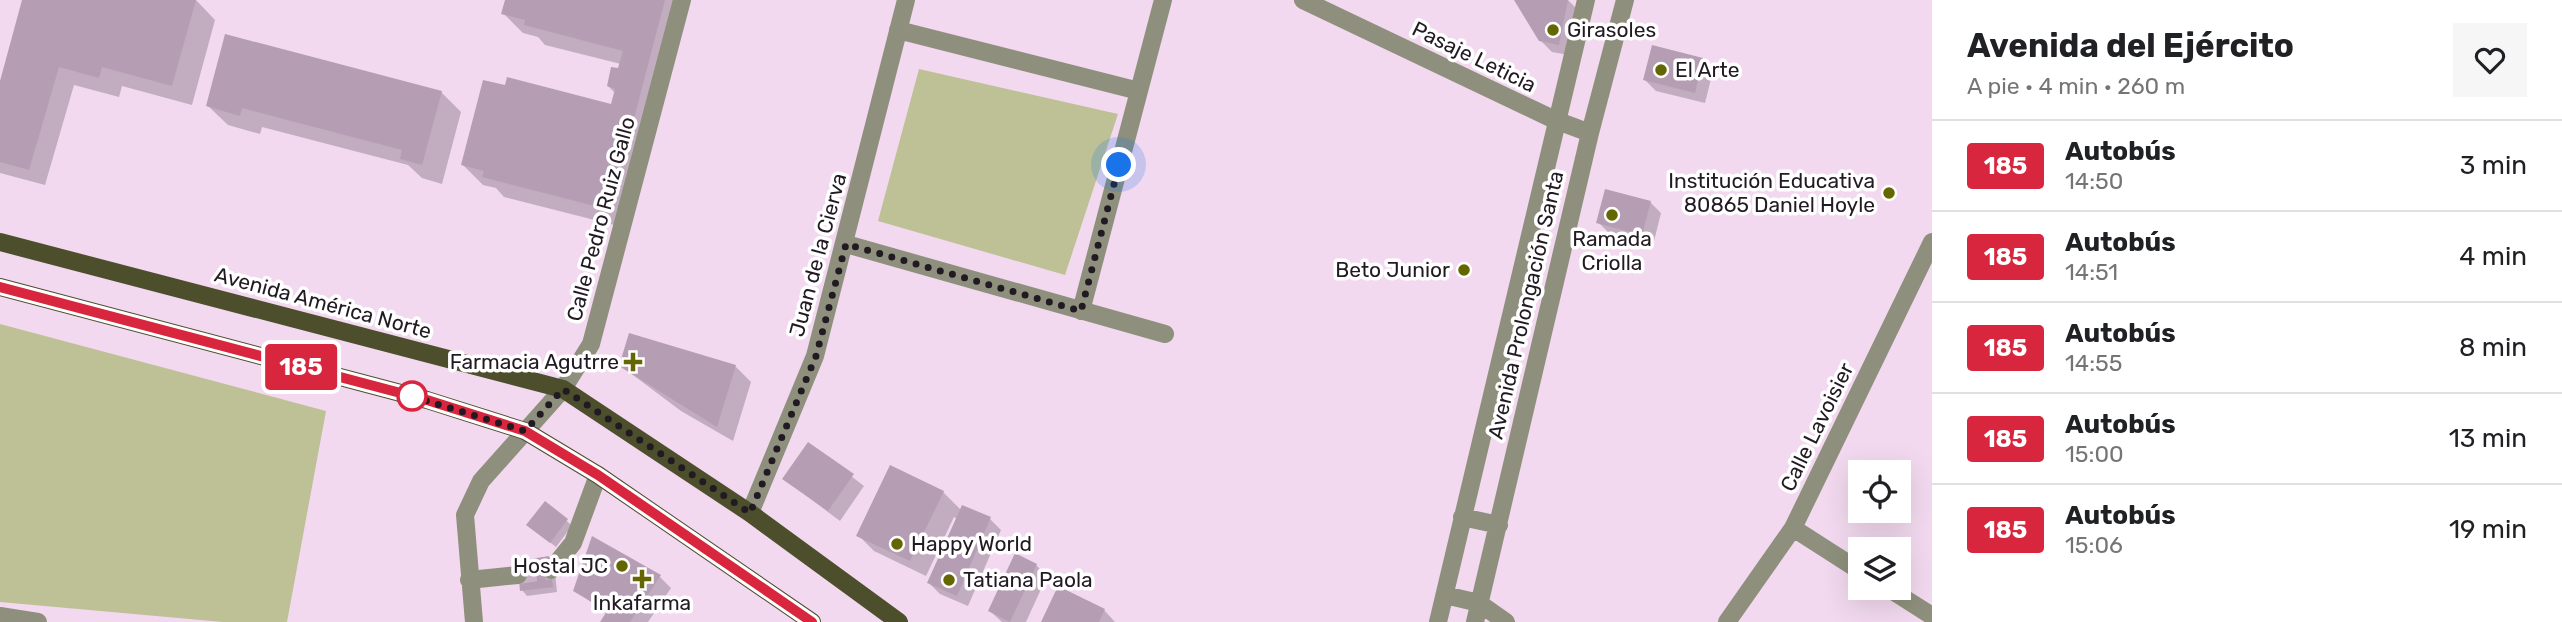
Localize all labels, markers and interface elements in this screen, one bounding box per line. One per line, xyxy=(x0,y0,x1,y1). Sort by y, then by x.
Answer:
street label: Pasaje Leticia xyxy=(1408,16,1540,97)
place label: Girasoles xyxy=(1567,17,1656,42)
marker: Girasoles xyxy=(1545,22,1561,38)
button: heart xyxy=(2453,23,2527,97)
text: Avenida del Ejército xyxy=(1967,26,2294,65)
place label: El Arte xyxy=(1675,57,1739,82)
marker: El Arte xyxy=(1653,62,1669,78)
text: A pie · 4 min · 260 m xyxy=(1967,72,2185,100)
street label: Calle Pedro Ruiz Gallo xyxy=(561,114,640,324)
text: Autobús xyxy=(2065,136,2176,167)
your location xyxy=(1101,147,1136,182)
text: 3 min xyxy=(2460,150,2527,181)
text: 185 xyxy=(1984,152,2027,180)
text: 14:50 xyxy=(2065,167,2123,195)
street label: Avenida Prolongación Santa xyxy=(1482,168,1569,441)
place label: Institución Educativa 80865 Daniel Hoyle xyxy=(1668,168,1875,217)
street label: Juan de la Cierva xyxy=(784,170,851,339)
marker: Institución Educativa 80865 Daniel Hoyle xyxy=(1881,185,1897,201)
marker: Ramada Criolla xyxy=(1604,207,1620,223)
place label: Ramada Criolla xyxy=(1572,226,1652,275)
text: Autobús xyxy=(2065,227,2176,258)
text: 4 min xyxy=(2459,241,2527,272)
text: 185 xyxy=(1984,243,2027,271)
place label: Beto Junior xyxy=(1335,257,1450,282)
text: 14:51 xyxy=(2065,258,2118,286)
street label: Avenida América Norte xyxy=(212,262,434,344)
marker: Beto Junior xyxy=(1456,262,1472,278)
text: Autobús xyxy=(2065,318,2176,349)
text: 8 min xyxy=(2459,332,2527,363)
text: 185 xyxy=(1984,334,2027,362)
line badge: 185 xyxy=(261,344,341,390)
place label: Farmacia Agutrre xyxy=(450,349,619,374)
text: 14:55 xyxy=(2065,349,2122,377)
text: 185 xyxy=(279,353,323,381)
marker: Farmacia Agutrre xyxy=(625,354,641,370)
street label: Calle Lavoisier xyxy=(1775,358,1858,495)
unlabelled marker xyxy=(397,381,427,411)
text: Autobús xyxy=(2065,409,2176,440)
text: 13 min xyxy=(2449,423,2527,454)
text: 185 xyxy=(1984,425,2027,453)
text: 15:00 xyxy=(2065,440,2124,468)
map controls xyxy=(1848,460,1911,600)
button: locate xyxy=(1848,460,1911,523)
text: Autobús xyxy=(2065,500,2176,531)
text: 19 min xyxy=(2449,514,2527,545)
text: 185 xyxy=(1984,516,2027,544)
place label: Happy World xyxy=(911,531,1032,556)
text: 15:06 xyxy=(2065,531,2123,559)
marker: Happy World xyxy=(889,536,905,552)
button: layers xyxy=(1848,537,1911,600)
place label: Hostal JC xyxy=(513,553,608,578)
marker: Hostal JC xyxy=(614,558,630,574)
place label: Tatiana Paola xyxy=(963,567,1093,592)
marker: Inkafarma xyxy=(634,571,650,587)
marker: Tatiana Paola xyxy=(941,572,957,588)
place label: Inkafarma xyxy=(593,590,691,615)

